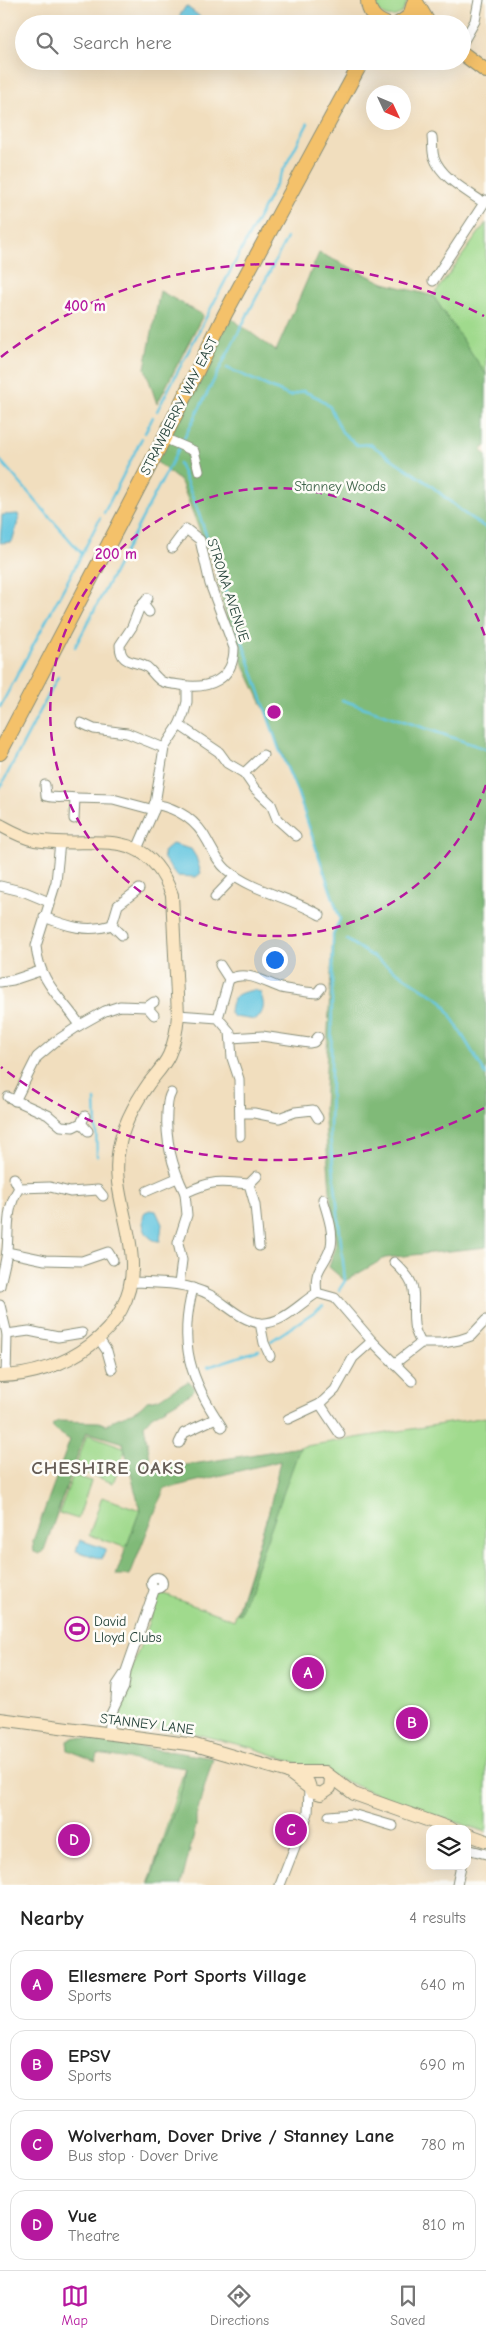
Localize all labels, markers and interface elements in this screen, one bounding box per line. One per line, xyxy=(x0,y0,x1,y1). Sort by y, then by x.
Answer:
search box xyxy=(15,15,471,70)
icon: search xyxy=(33,29,61,57)
text: Search here xyxy=(73,32,172,54)
north arrow xyxy=(366,85,411,130)
text: 400 m xyxy=(64,297,106,315)
street label: STRAWBERRY WAY EAST xyxy=(137,333,222,478)
park label: Stanney Woods xyxy=(294,478,386,495)
street label: STROMA AVENUE xyxy=(203,536,253,644)
text: 200 m xyxy=(95,545,137,563)
centre of rings xyxy=(265,703,283,721)
your location xyxy=(262,947,288,973)
district label: CHESHIRE OAKS xyxy=(31,1457,185,1479)
place label: David Lloyd Clubs xyxy=(94,1613,162,1646)
sports icon: David Lloyd Clubs xyxy=(64,1616,90,1642)
pin: A xyxy=(292,1654,324,1692)
pin: B xyxy=(396,1704,428,1742)
street label: STANNEY LANE xyxy=(99,1710,195,1738)
pin: C xyxy=(275,1811,307,1849)
pin: D xyxy=(58,1821,90,1859)
map controls xyxy=(426,1825,471,1870)
button: layers xyxy=(426,1825,471,1870)
text: Nearby xyxy=(20,1906,84,1930)
text: 4 results xyxy=(409,1909,466,1927)
text: Ellesmere Port Sports Village xyxy=(68,1965,306,1987)
text: A xyxy=(33,1976,41,1994)
text: 640 m xyxy=(420,1976,465,1994)
text: Sports xyxy=(68,1987,111,2005)
text: EPSV xyxy=(68,2045,110,2067)
text: B xyxy=(32,2056,42,2074)
text: 690 m xyxy=(420,2056,465,2074)
text: Sports xyxy=(68,2067,111,2085)
text: Wolverham, Dover Drive / Stanney Lane xyxy=(68,2125,394,2147)
text: C xyxy=(32,2136,42,2154)
text: 780 m xyxy=(421,2136,465,2154)
text: Bus stop · Dover Drive xyxy=(68,2147,218,2165)
text: Vue xyxy=(68,2205,97,2227)
text: D xyxy=(32,2216,42,2234)
text: 810 m xyxy=(422,2216,465,2234)
text: Theatre xyxy=(68,2227,120,2245)
tab: Map xyxy=(61,2282,89,2329)
tab: Directions xyxy=(210,2282,269,2329)
tab: Saved xyxy=(390,2282,425,2329)

